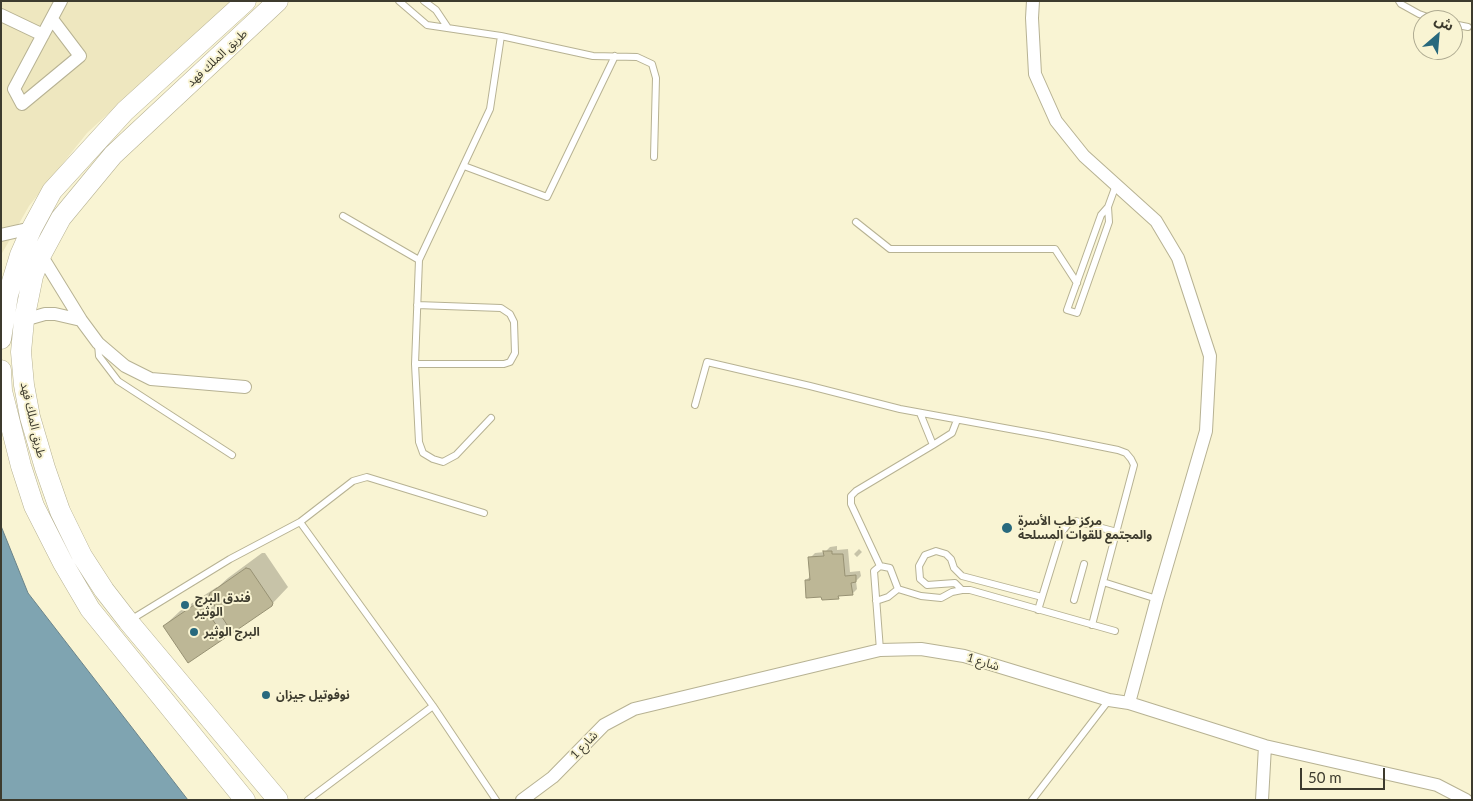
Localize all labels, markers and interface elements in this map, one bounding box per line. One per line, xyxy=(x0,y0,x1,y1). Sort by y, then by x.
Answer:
north arrow xyxy=(1413,10,1463,60)
text: ش xyxy=(1432,10,1457,34)
street label: طريق الملك فهد xyxy=(184,26,250,90)
street label: طريق الملك فهد xyxy=(17,381,49,459)
place label: مركز طب الأسرة والمجتمع للقوات المسلحة xyxy=(1018,514,1152,542)
marker: مركز طب الأسرة والمجتمع للقوات المسلحة xyxy=(1000,521,1014,535)
place label: فندق البرج الوثير xyxy=(195,591,251,619)
marker: فندق البرج الوثير xyxy=(179,599,191,611)
place label: البرج الوثير xyxy=(204,625,260,639)
marker: البرج الوثير xyxy=(188,626,200,638)
street label: شارع 1 xyxy=(965,650,1001,674)
place label: نوفوتيل جيزان xyxy=(276,688,350,702)
marker: نوفوتيل جيزان xyxy=(260,689,272,701)
street label: شارع 1 xyxy=(567,728,601,762)
scale bar xyxy=(1303,758,1388,790)
text: 50 m xyxy=(1308,768,1342,786)

